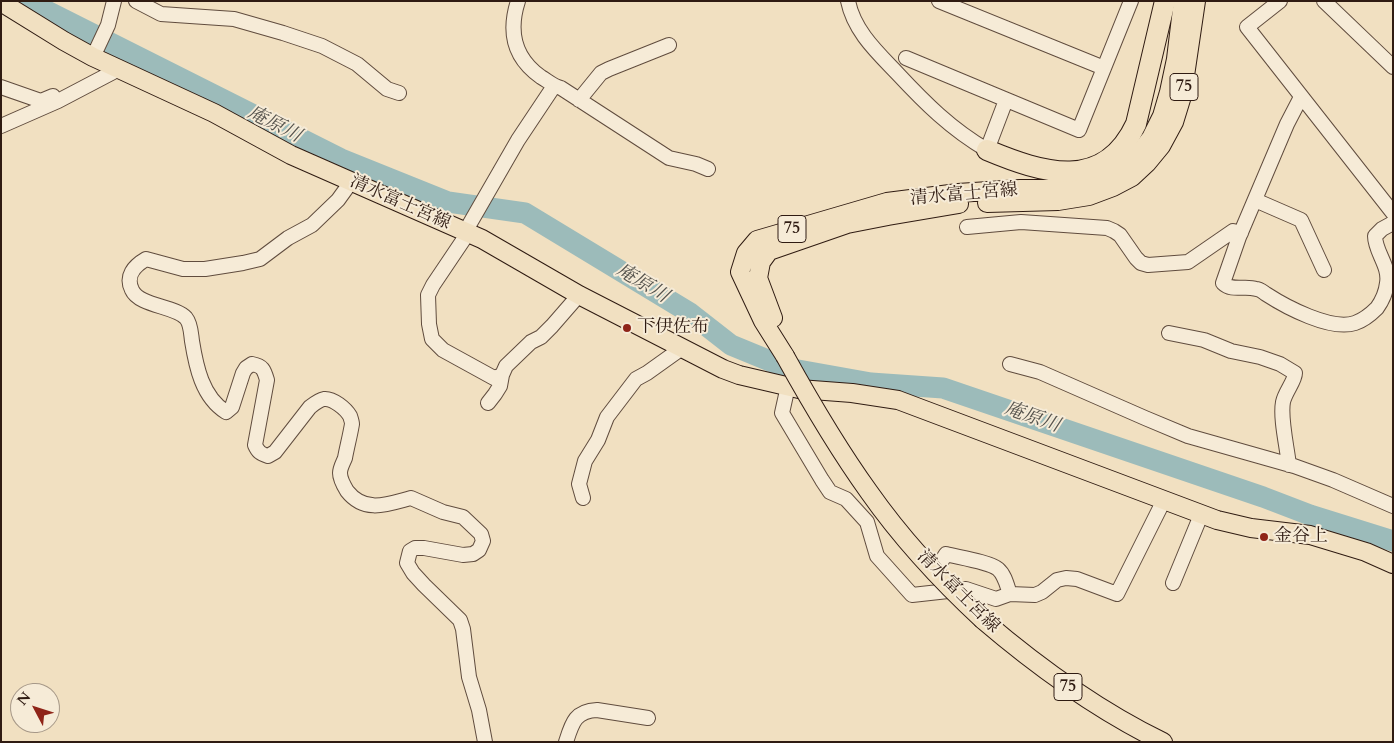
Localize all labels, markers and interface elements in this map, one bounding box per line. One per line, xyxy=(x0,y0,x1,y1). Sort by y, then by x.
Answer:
road number: 75 xyxy=(1170,74,1198,100)
water label: 庵原川 xyxy=(243,102,305,148)
street label: 清水富士宮線 xyxy=(346,171,454,235)
street label: 清水富士宮線 xyxy=(909,180,1019,210)
road number: 75 xyxy=(778,215,806,242)
water label: 庵原川 xyxy=(612,260,672,308)
place label: 下伊佐布 xyxy=(637,317,709,339)
marker: 下伊佐布 xyxy=(621,322,633,334)
water label: 庵原川 xyxy=(1001,398,1063,438)
place label: 金谷上 xyxy=(1274,526,1328,548)
marker: 金谷上 xyxy=(1258,531,1270,543)
street label: 清水富士宮線 xyxy=(912,546,1004,638)
road number: 75 xyxy=(1054,674,1082,700)
north arrow xyxy=(10,683,60,733)
text: N xyxy=(13,688,35,709)

